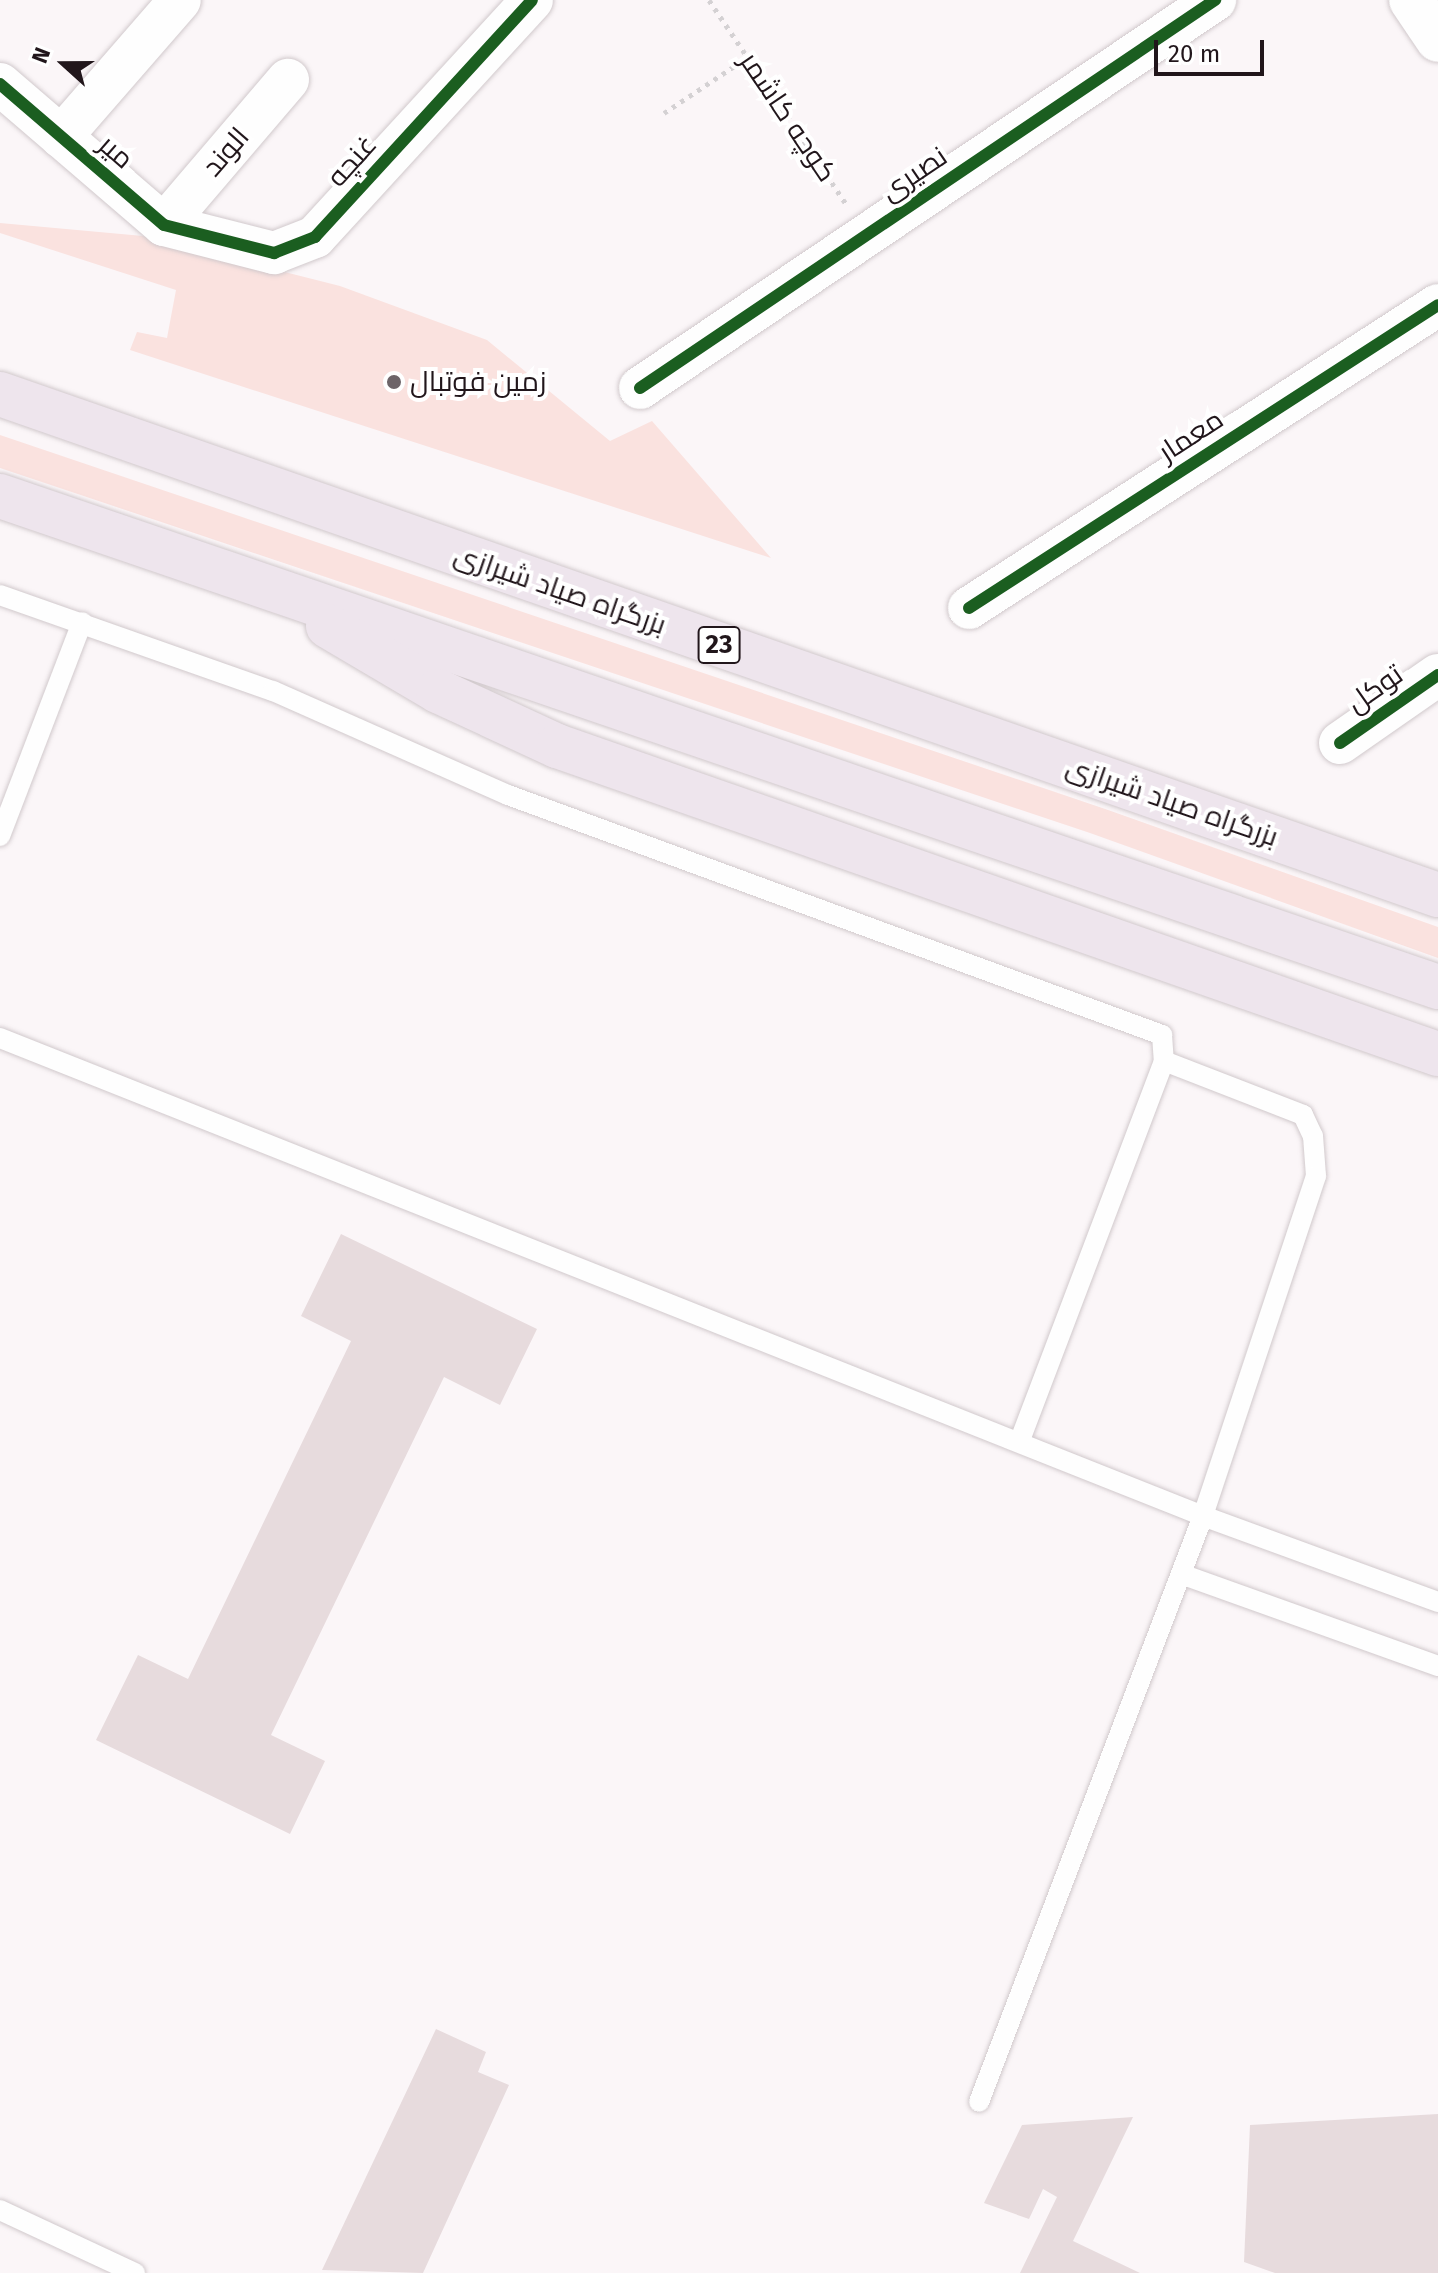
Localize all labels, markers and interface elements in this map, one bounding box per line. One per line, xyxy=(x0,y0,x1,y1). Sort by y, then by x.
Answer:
north arrow xyxy=(24,24,104,104)
scale bar xyxy=(1158,24,1268,74)
text: 20 m xyxy=(1168,40,1220,68)
text: N xyxy=(26,44,56,67)
street label: کوچه کاشمر xyxy=(732,46,844,188)
street label: الوند xyxy=(196,121,256,183)
street label: میر xyxy=(92,128,140,176)
street label: غنچه xyxy=(320,128,384,194)
street label: نصیری xyxy=(874,140,954,208)
place label: زمین فوتبال xyxy=(410,365,546,399)
marker: زمین فوتبال xyxy=(385,373,403,391)
street label: معمار xyxy=(1152,403,1230,469)
street label: بزرگراه صیاد شیرازی xyxy=(450,538,670,642)
road number: 23 xyxy=(697,623,741,667)
street label: توکل xyxy=(1340,658,1410,720)
street label: بزرگراه صیاد شیرازی xyxy=(1062,750,1282,854)

